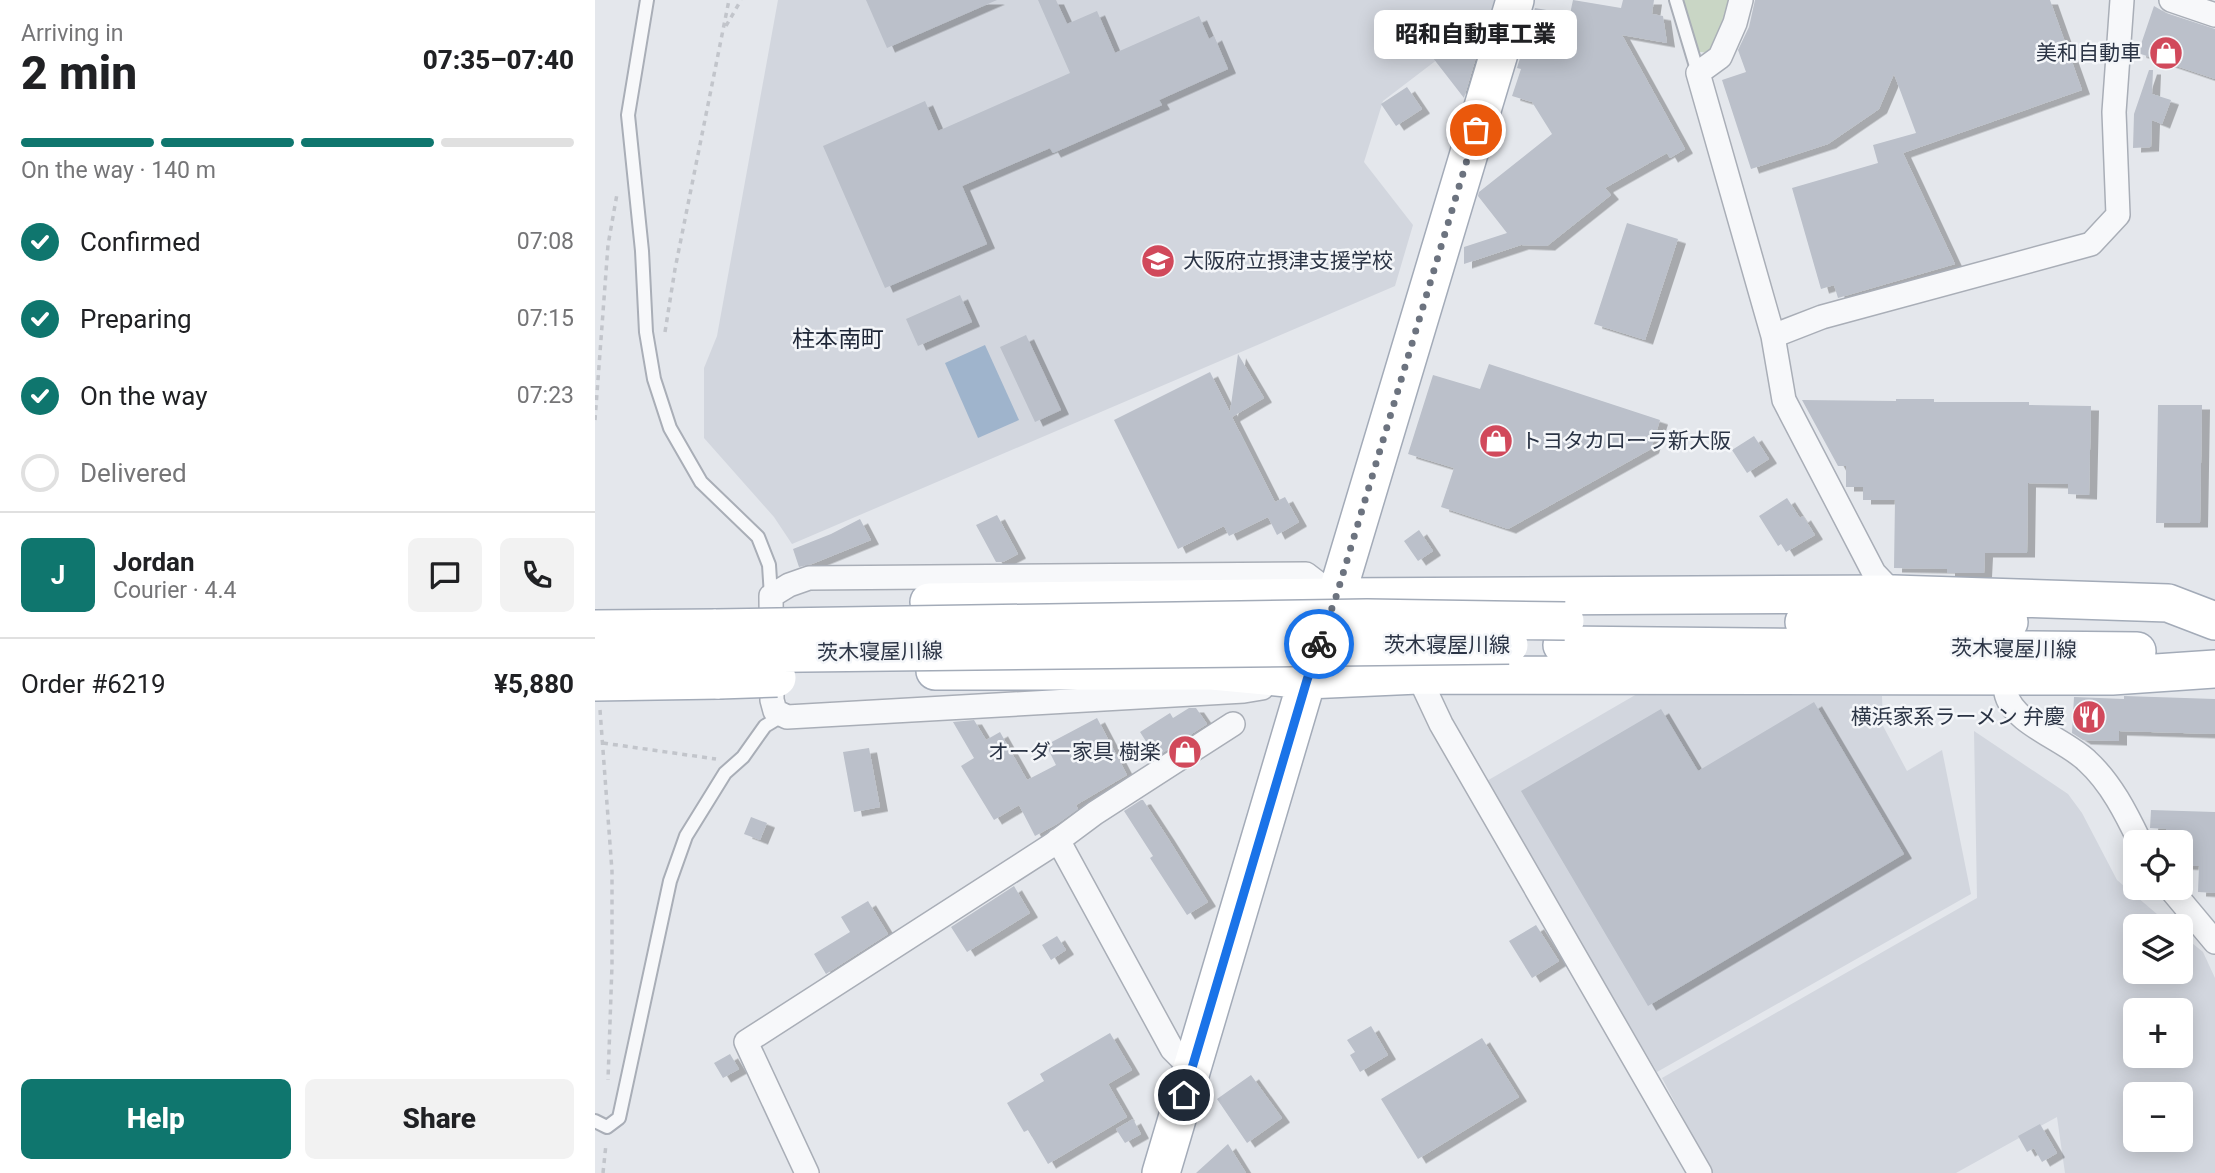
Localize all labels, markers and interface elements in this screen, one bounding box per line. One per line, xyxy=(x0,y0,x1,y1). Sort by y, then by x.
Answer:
callout: 昭和自動車工業 xyxy=(1375,11,1577,60)
text: Arriving in xyxy=(21,20,124,47)
text: 昭和自動車工業 xyxy=(1395,21,1556,48)
shop icon: 美和自動車 xyxy=(2147,34,2185,72)
place label: 美和自動車 xyxy=(2036,41,2141,65)
text: 07:35–07:40 xyxy=(423,45,574,75)
text: 2 min xyxy=(21,46,137,100)
pin xyxy=(1446,100,1506,160)
icon: bag xyxy=(1457,111,1495,149)
text: On the way · 140 m xyxy=(21,157,216,184)
icon: check xyxy=(21,223,59,261)
text: Confirmed xyxy=(80,227,201,257)
text: 07:08 xyxy=(517,228,574,255)
school or university icon: 大阪府立摂津支援学校 xyxy=(1139,242,1177,280)
place label: 大阪府立摂津支援学校 xyxy=(1183,249,1393,273)
icon: check xyxy=(21,300,59,338)
text: Preparing xyxy=(80,304,192,334)
text: 07:15 xyxy=(517,305,574,332)
district label: 柱本南町 xyxy=(792,326,884,353)
icon: check xyxy=(21,377,59,415)
text: On the way xyxy=(80,381,208,411)
text: 07:23 xyxy=(517,382,574,409)
shop icon: トヨタカローラ新大阪 xyxy=(1477,422,1515,460)
place label: トヨタカローラ新大阪 xyxy=(1521,429,1731,453)
text: Delivered xyxy=(80,458,187,488)
button: chat xyxy=(408,538,482,612)
button: phone xyxy=(500,538,574,612)
text: Jordan xyxy=(113,547,195,577)
text: J xyxy=(51,560,65,590)
text: Courier · 4.4 xyxy=(113,577,236,604)
courier xyxy=(1284,609,1354,679)
icon: bike xyxy=(1300,625,1338,663)
street label: 茨木寝屋川線 xyxy=(1384,633,1510,657)
street label: 茨木寝屋川線 xyxy=(1951,636,2077,662)
street label: 茨木寝屋川線 xyxy=(817,639,943,665)
text: Order #6219 xyxy=(21,669,166,699)
text: ¥5,880 xyxy=(494,669,574,699)
restaurant icon: 横浜家系ラーメン 弁慶 xyxy=(2070,698,2108,736)
place label: 横浜家系ラーメン 弁慶 xyxy=(1851,705,2065,729)
shop icon: オーダー家具 樹楽 xyxy=(1166,733,1204,771)
place label: オーダー家具 樹楽 xyxy=(988,740,1161,764)
map controls xyxy=(2123,830,2193,1152)
button: locate xyxy=(2123,830,2193,900)
button: layers xyxy=(2123,914,2193,984)
button: + xyxy=(2123,998,2193,1068)
pin xyxy=(1154,1065,1214,1125)
icon: home xyxy=(1165,1076,1203,1114)
button: Help xyxy=(21,1079,291,1159)
button: Share xyxy=(305,1079,574,1159)
button: − xyxy=(2123,1082,2193,1152)

